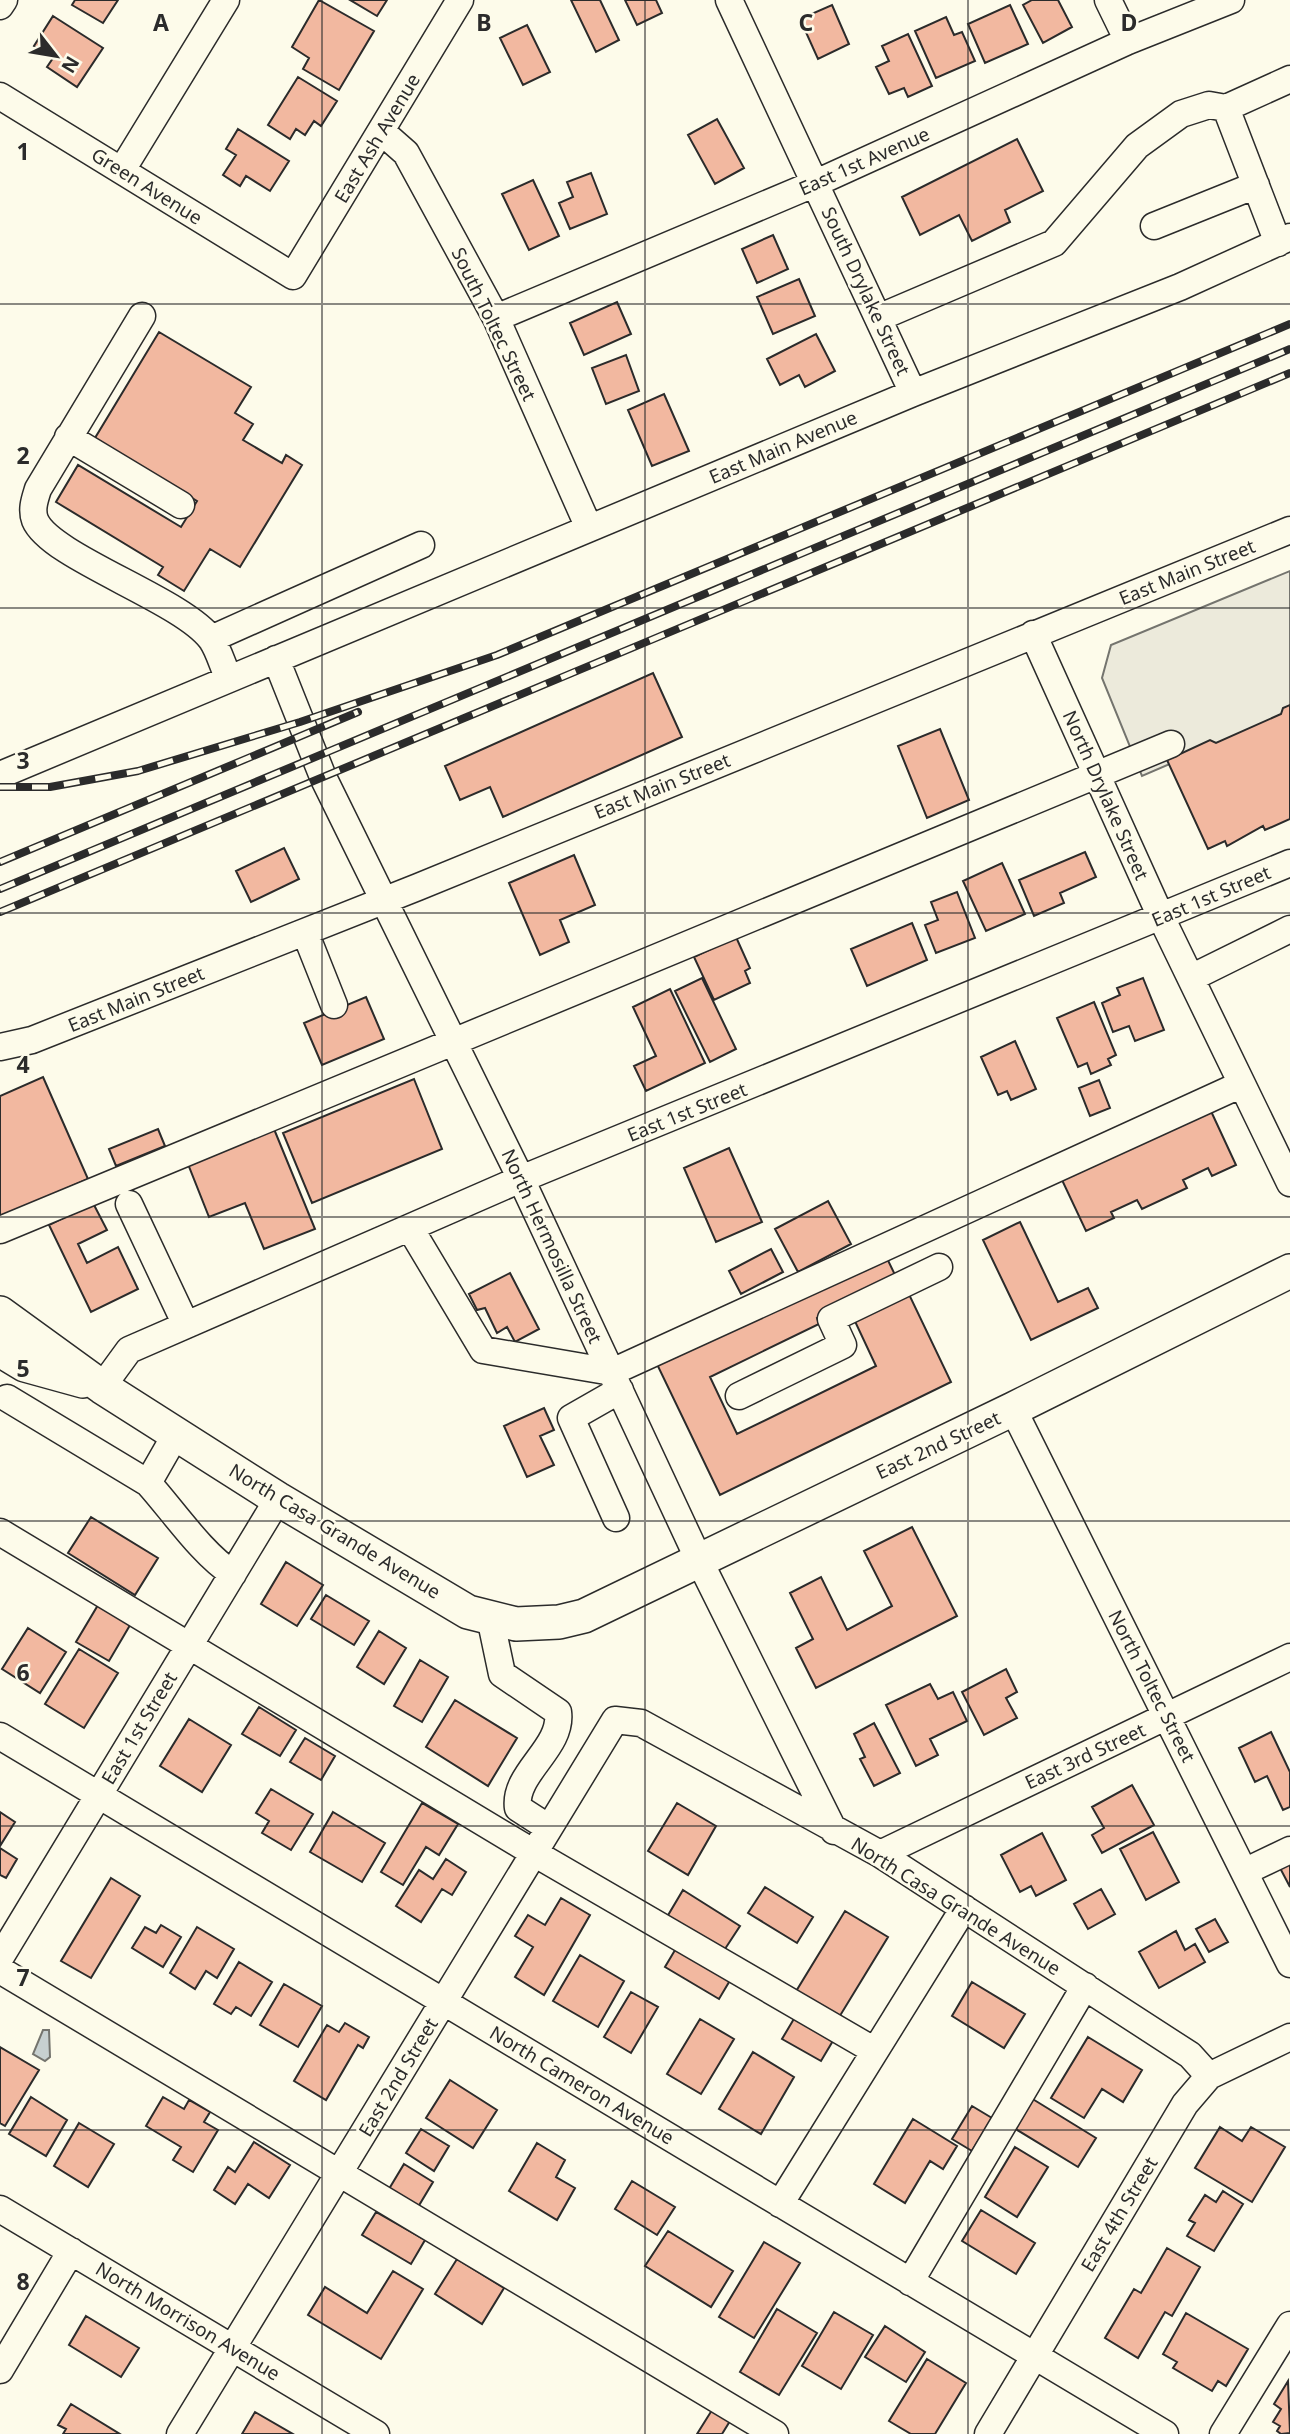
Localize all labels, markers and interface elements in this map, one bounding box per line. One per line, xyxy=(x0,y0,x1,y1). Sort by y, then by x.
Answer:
text: A xyxy=(153,6,169,38)
text: B xyxy=(476,6,492,38)
text: C xyxy=(799,6,814,38)
text: D xyxy=(1121,6,1137,38)
north arrow xyxy=(21,21,91,91)
text: N xyxy=(55,51,86,78)
street label: East Ash Avenue xyxy=(328,68,426,208)
street label: East 1st Avenue xyxy=(794,121,934,201)
text: 1 xyxy=(16,135,30,167)
street label: Green Avenue xyxy=(87,142,207,230)
street label: South Drylake Street xyxy=(816,203,917,380)
street label: South Toltec Street xyxy=(446,243,542,405)
street label: East Main Avenue xyxy=(705,404,861,490)
text: 2 xyxy=(16,439,30,471)
street label: East Main Street xyxy=(1115,533,1259,611)
street label: North Drylake Street xyxy=(1057,706,1155,884)
text: 3 xyxy=(16,744,30,776)
street label: East Main Street xyxy=(590,747,734,825)
street label: East 1st Street xyxy=(1147,859,1275,933)
street label: East Main Street xyxy=(64,960,208,1038)
text: 4 xyxy=(16,1048,30,1080)
street label: East 1st Street xyxy=(623,1076,751,1148)
street label: North Hermosilla Street xyxy=(495,1145,609,1348)
text: 5 xyxy=(16,1352,30,1384)
street label: East 2nd Street xyxy=(872,1405,1005,1485)
street label: North Casa Grande Avenue xyxy=(224,1457,446,1605)
street label: North Toltec Street xyxy=(1102,1605,1202,1767)
text: 6 xyxy=(16,1656,30,1688)
street label: East 1st Street xyxy=(95,1667,183,1789)
street label: East 3rd Street xyxy=(1021,1717,1150,1795)
street label: North Casa Grande Avenue xyxy=(846,1831,1066,1981)
text: 7 xyxy=(16,1961,30,1993)
street label: East 2nd Street xyxy=(352,2013,444,2141)
street label: North Cameron Avenue xyxy=(485,2020,679,2150)
street label: East 4th Street xyxy=(1074,2152,1164,2276)
street label: North Morrison Avenue xyxy=(91,2256,285,2386)
text: 8 xyxy=(16,2265,30,2297)

